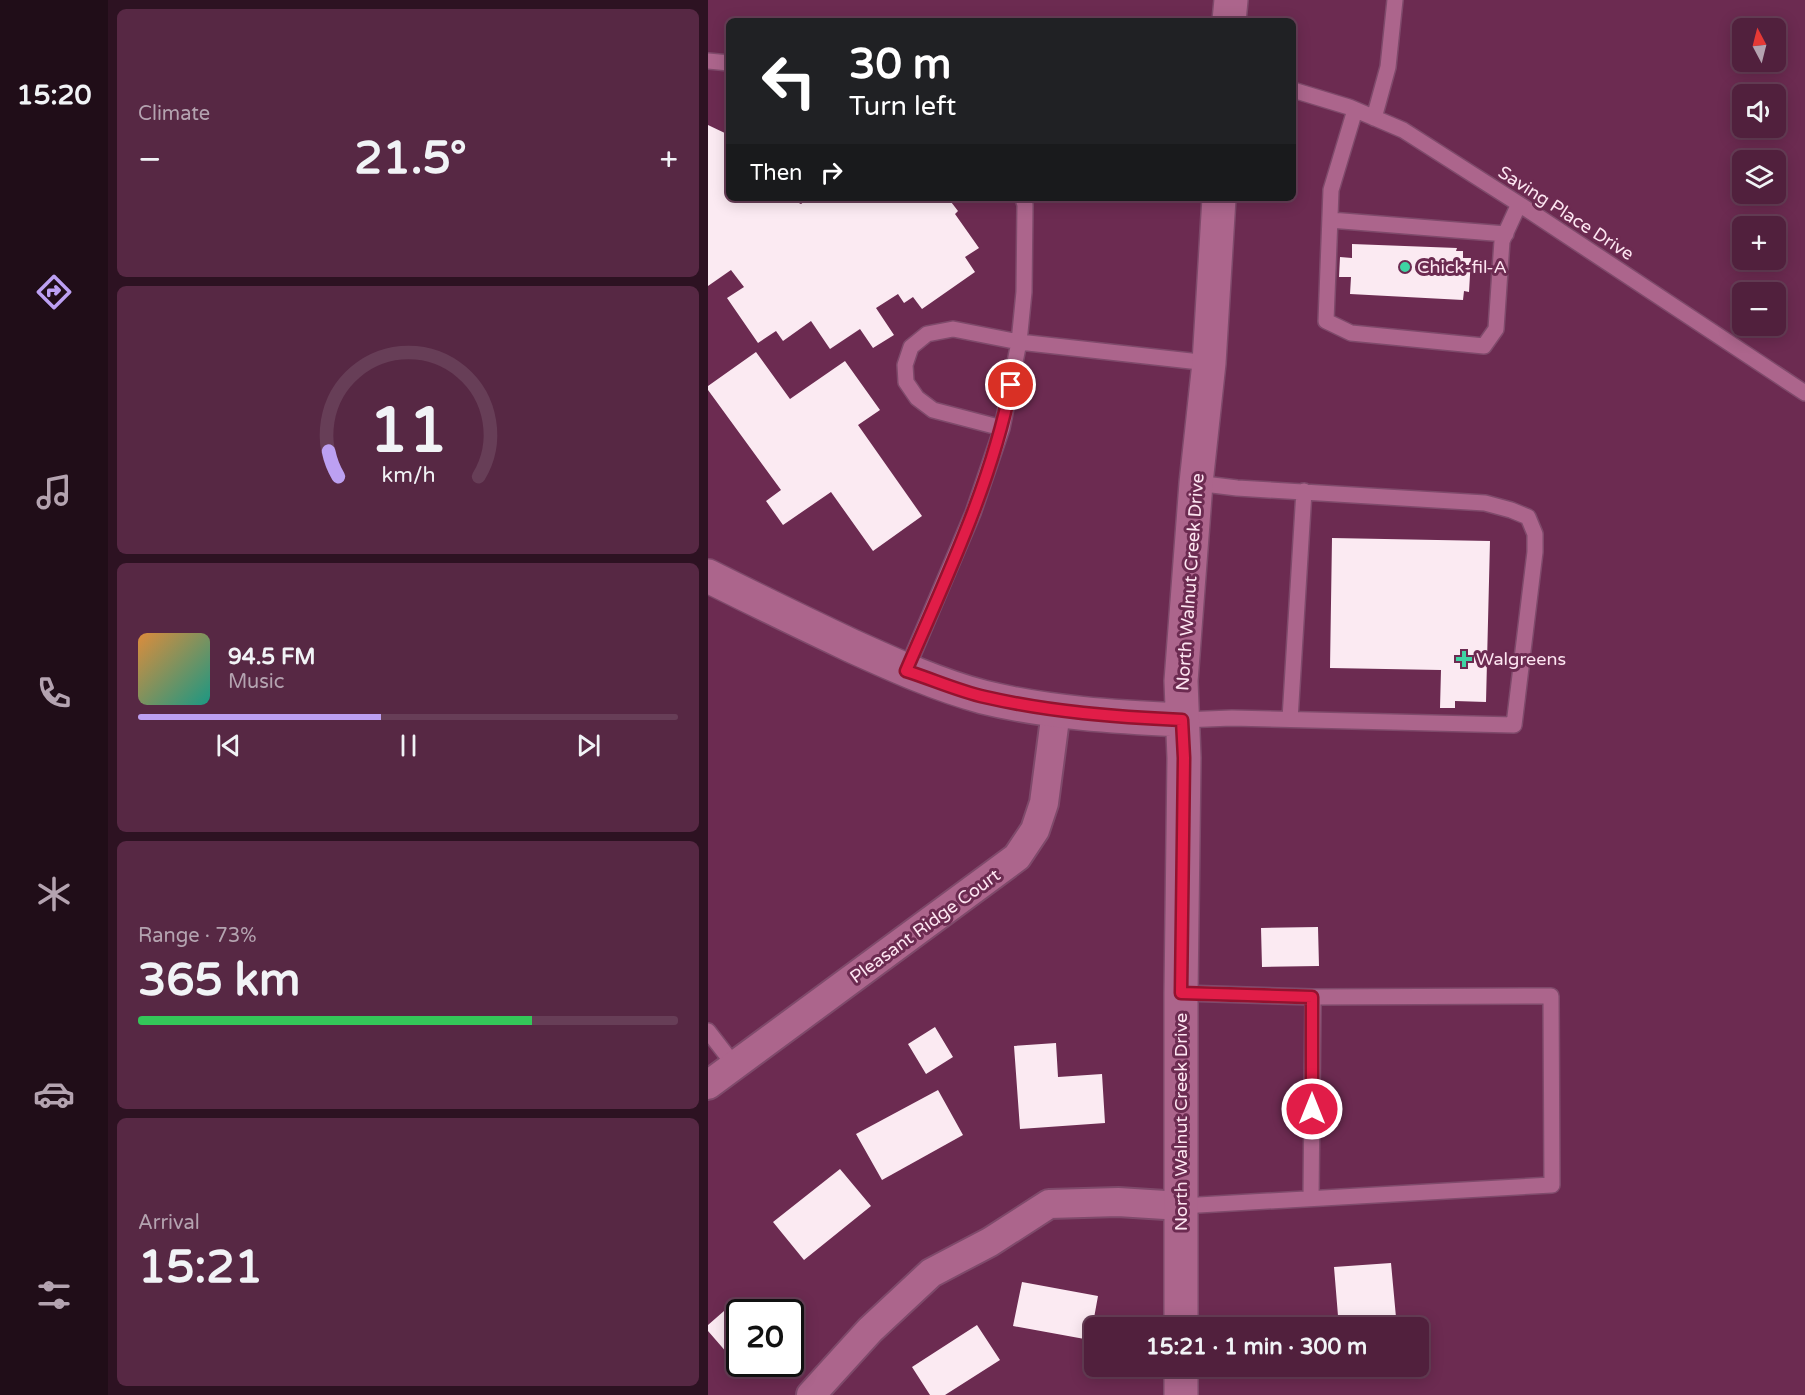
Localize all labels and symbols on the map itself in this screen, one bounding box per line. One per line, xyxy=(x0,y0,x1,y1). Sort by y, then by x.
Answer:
north arrow xyxy=(1732,18,1786,72)
street label: Saving Place Drive xyxy=(1494,161,1638,265)
place label: Chick-fil-A xyxy=(1417,256,1507,278)
marker: Chick-fil-A xyxy=(1398,260,1412,274)
pin xyxy=(985,359,1036,410)
street label: North Walnut Creek Drive xyxy=(1171,472,1209,692)
place label: Walgreens xyxy=(1476,648,1566,670)
marker: Walgreens xyxy=(1457,652,1471,666)
street label: Pleasant Ridge Court xyxy=(845,864,1005,988)
street label: North Walnut Creek Drive xyxy=(1170,1013,1192,1231)
position arrow xyxy=(1280,1077,1344,1141)
speed limit sign: 20 xyxy=(726,1299,804,1377)

